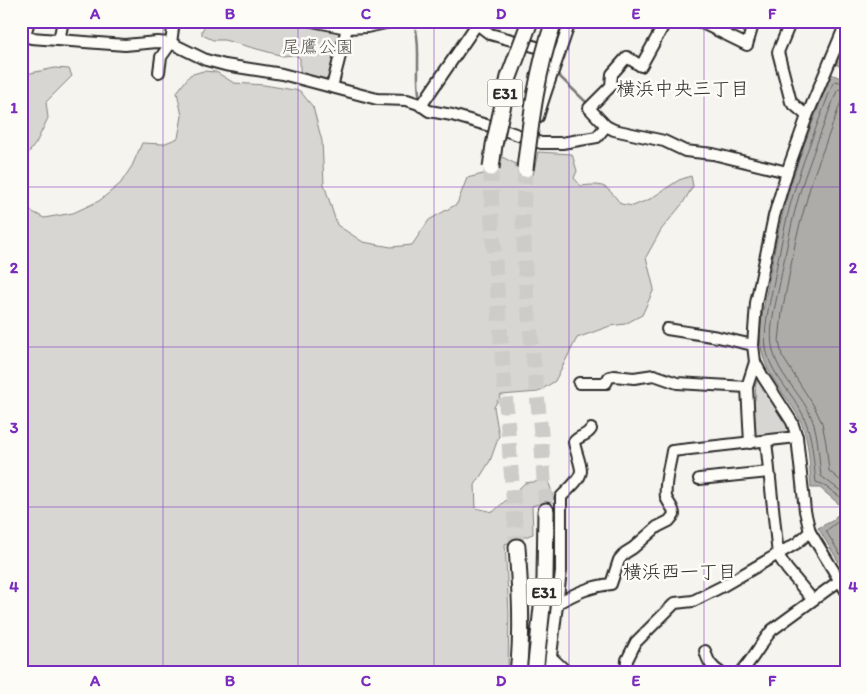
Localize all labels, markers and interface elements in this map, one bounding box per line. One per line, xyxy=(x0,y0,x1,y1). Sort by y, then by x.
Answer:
text: A xyxy=(89,4,101,23)
text: B xyxy=(225,4,236,23)
text: C xyxy=(361,4,372,23)
text: D xyxy=(496,4,507,23)
text: E xyxy=(632,4,641,23)
text: F xyxy=(768,4,777,23)
park label: 尾鷹公園 xyxy=(282,36,354,58)
district label: 横浜中央三丁目 xyxy=(616,77,750,100)
road number: E31 xyxy=(488,80,522,106)
text: 1 xyxy=(10,98,18,117)
text: 1 xyxy=(849,98,857,117)
text: 2 xyxy=(10,258,19,277)
text: 2 xyxy=(849,258,858,277)
text: 3 xyxy=(10,418,19,437)
text: 3 xyxy=(849,418,858,437)
district label: 横浜西一丁目 xyxy=(623,560,737,583)
text: 4 xyxy=(9,577,19,596)
text: 4 xyxy=(848,577,858,596)
road number: E31 xyxy=(526,578,562,606)
text: A xyxy=(89,671,101,690)
text: B xyxy=(225,671,236,690)
text: C xyxy=(361,671,372,690)
text: D xyxy=(496,671,507,690)
text: E xyxy=(632,671,641,690)
text: F xyxy=(768,671,777,690)

